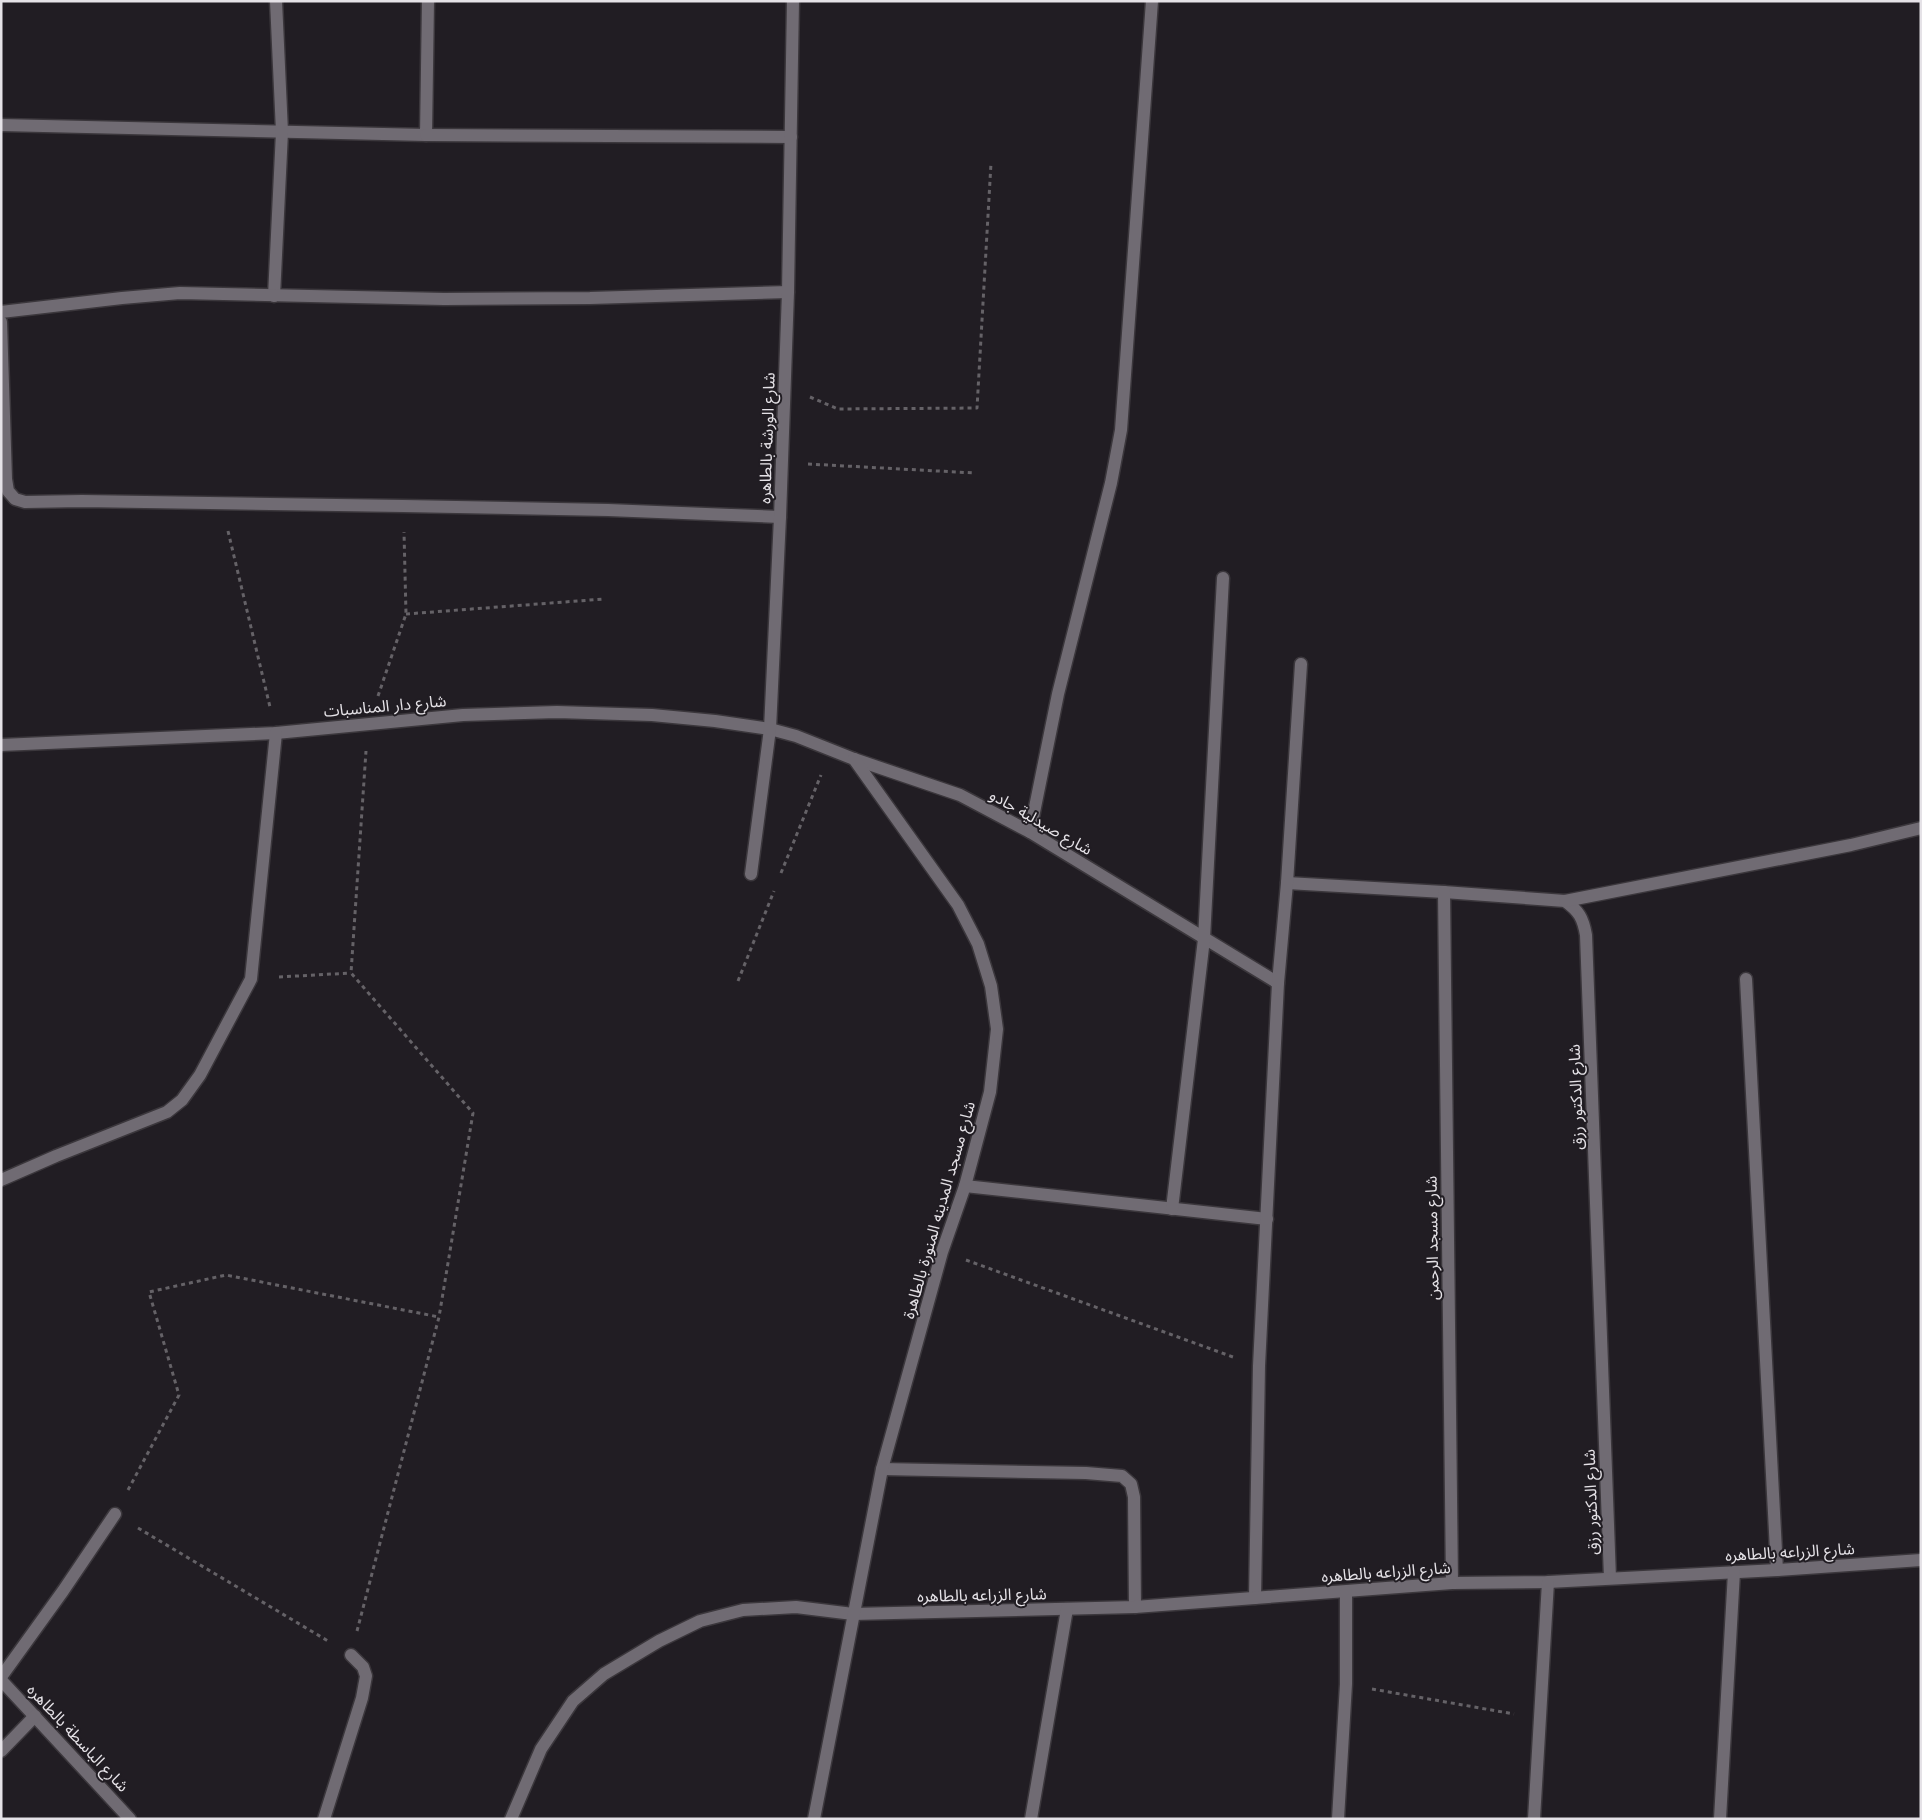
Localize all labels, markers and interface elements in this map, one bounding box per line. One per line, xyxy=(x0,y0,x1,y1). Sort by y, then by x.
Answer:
street label: شارع الورشة بالطاهره xyxy=(753,372,782,504)
street label: شارع دار المناسبات xyxy=(323,689,447,724)
street label: شارع صيدلية جادو xyxy=(985,783,1097,862)
street label: شارع الدكتور رزق xyxy=(1563,1044,1590,1150)
street label: شارع مسجد المدينه المنورة بالطاهرة xyxy=(897,1099,982,1322)
street label: شارع مسجد الرحمن xyxy=(1419,1176,1446,1300)
street label: شارع الدكتور رزق xyxy=(1578,1449,1605,1555)
street label: شارع الزراعه بالطاهره xyxy=(1725,1537,1855,1568)
street label: شارع الزراعه بالطاهره xyxy=(1321,1556,1452,1589)
street label: شارع الزراعه بالطاهره xyxy=(917,1582,1047,1609)
street label: شارع الباسطة بالطاهره xyxy=(21,1679,134,1798)

